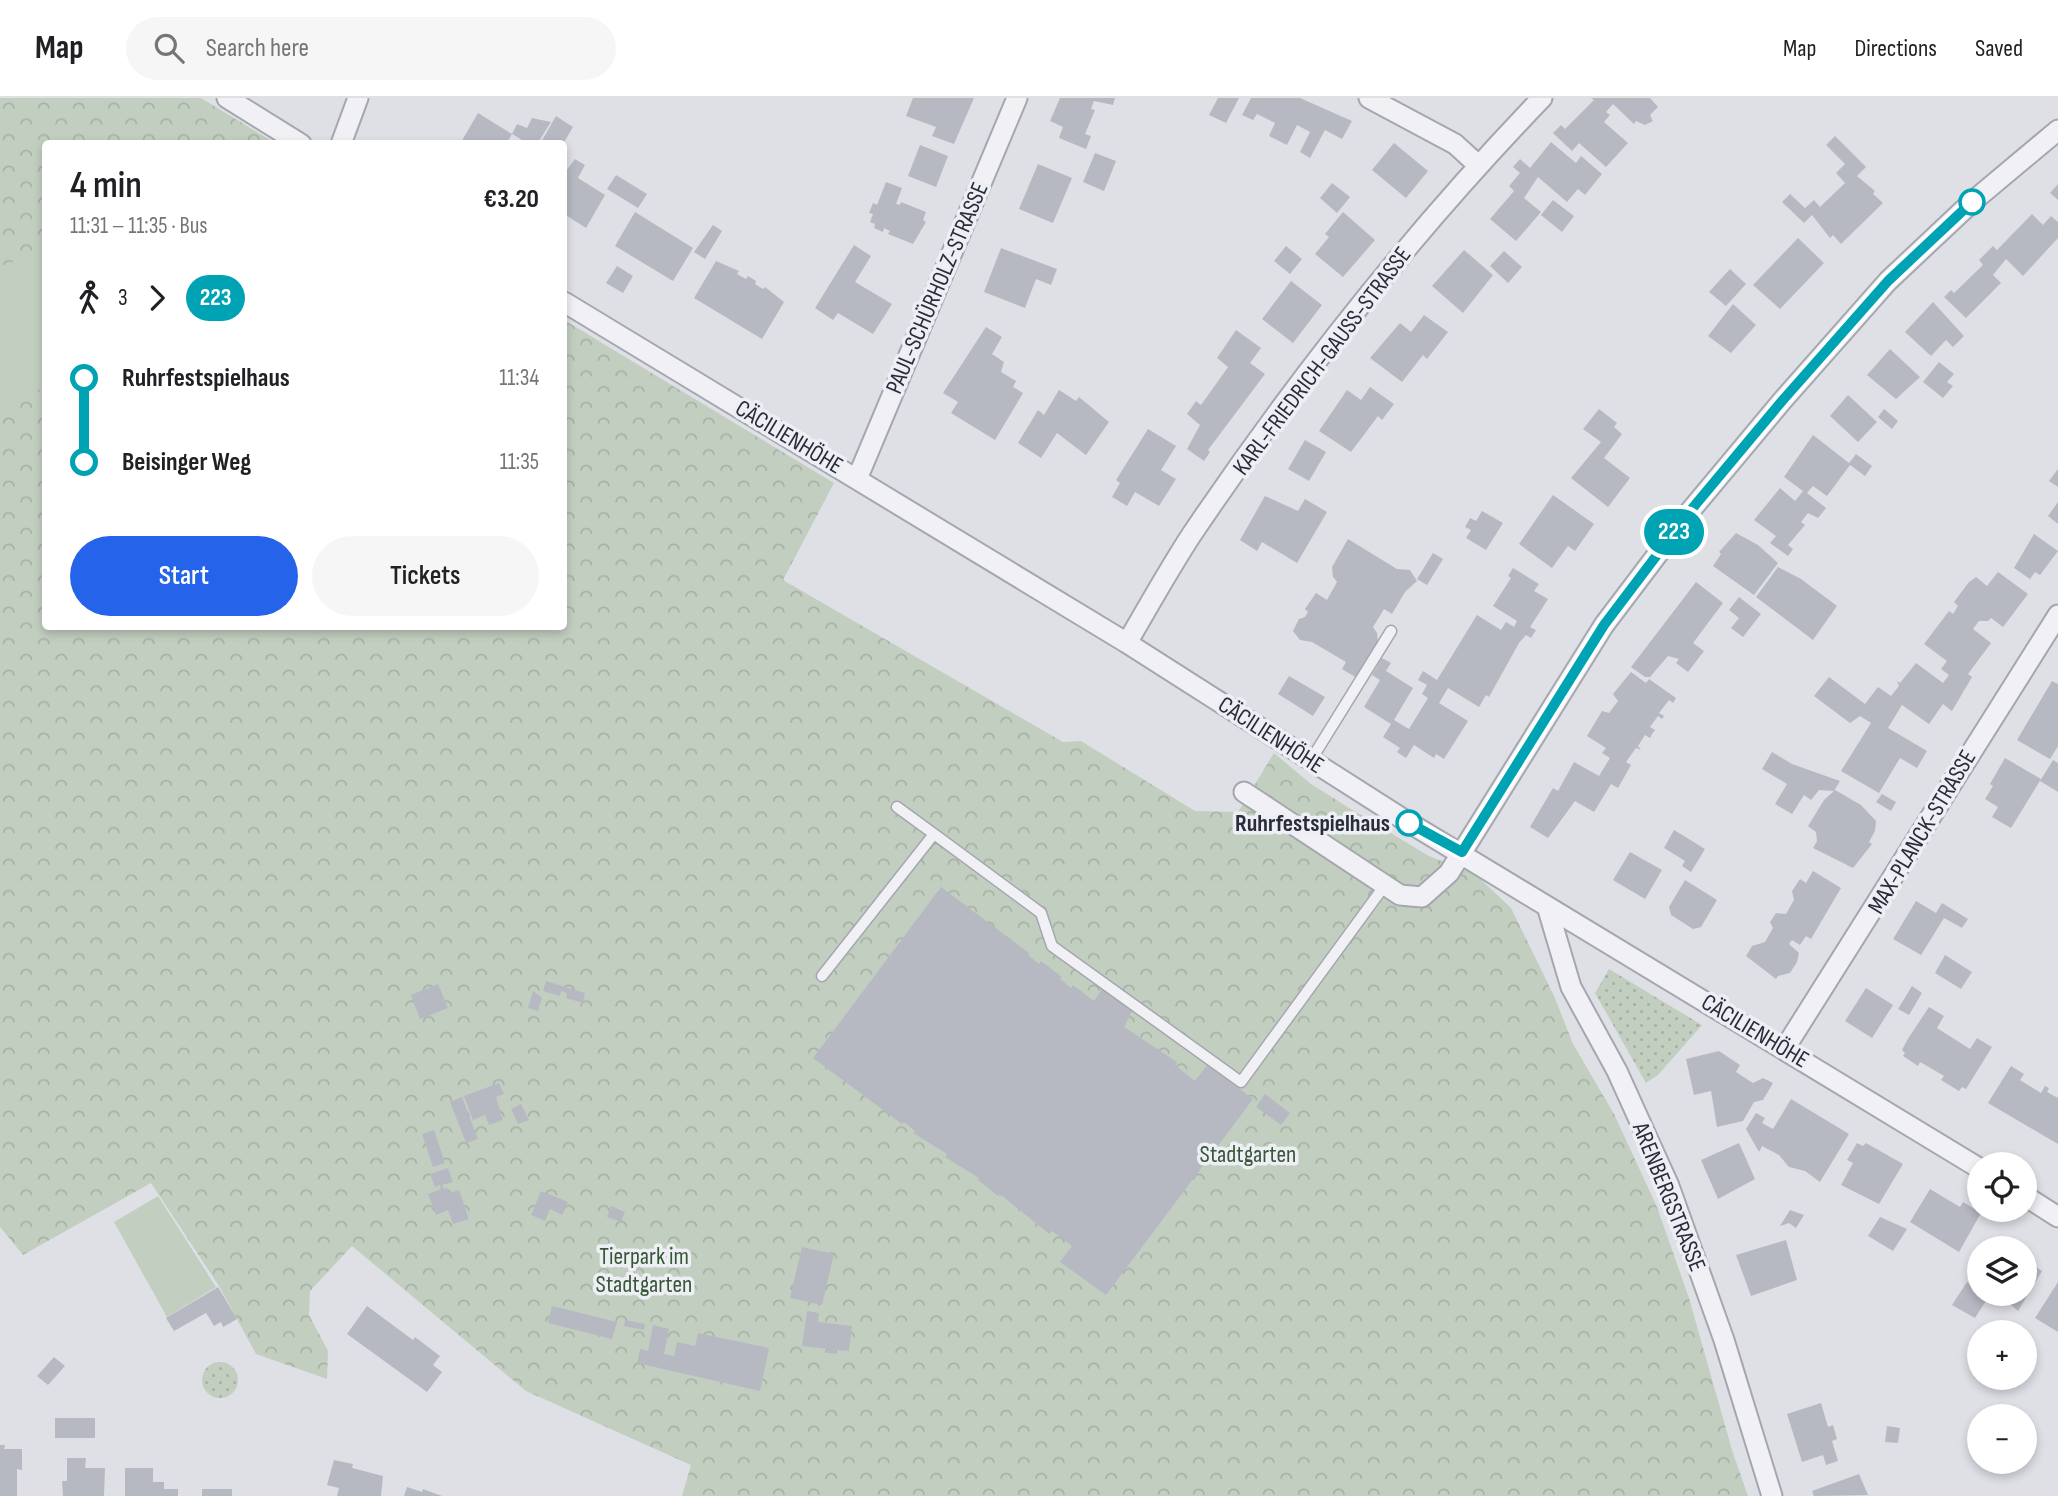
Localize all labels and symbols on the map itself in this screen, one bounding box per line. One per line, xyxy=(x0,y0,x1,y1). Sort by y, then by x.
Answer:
street label: PAUL-SCHÜRHOLZ-STRASSE xyxy=(879,178,995,398)
unlabelled marker xyxy=(1959,189,1985,215)
street label: KARL-FRIEDRICH-GAUSS-STRASSE xyxy=(1227,241,1417,481)
street label: CÄCILIENHÖHE xyxy=(730,394,848,480)
line badge: 223 xyxy=(1634,509,1714,555)
street label: CÄCILIENHÖHE xyxy=(1213,690,1329,780)
street label: MAX-PLANCK-STRASSE xyxy=(1862,745,1982,919)
place label: Ruhrfestspielhaus xyxy=(1235,809,1390,838)
marker: Ruhrfestspielhaus xyxy=(1396,810,1422,836)
street label: CÄCILIENHÖHE xyxy=(1696,988,1814,1074)
street label: ARENBERGSTRASSE xyxy=(1626,1117,1712,1276)
park label: Stadtgarten xyxy=(1200,1140,1296,1169)
park label: Tierpark im Stadtgarten xyxy=(596,1242,692,1299)

